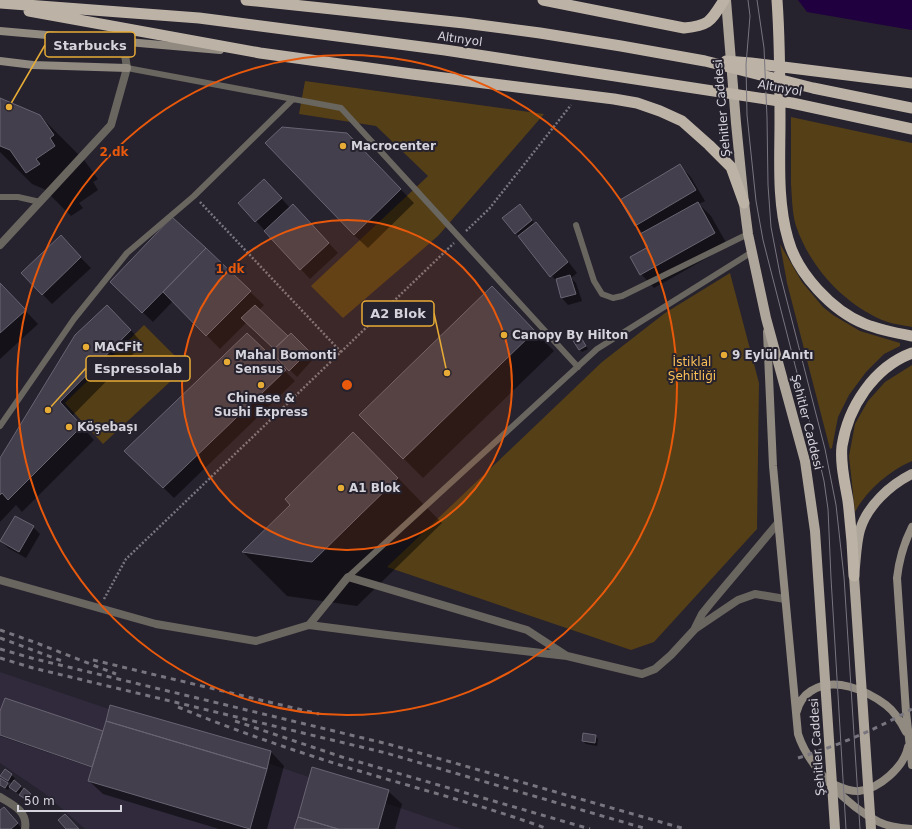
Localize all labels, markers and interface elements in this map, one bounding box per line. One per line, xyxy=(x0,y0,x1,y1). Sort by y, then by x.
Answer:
street label: Altınyol xyxy=(437,29,483,49)
callout: Starbucks xyxy=(45,32,135,57)
text: Starbucks xyxy=(53,38,127,53)
street label: Şehitler Caddesi xyxy=(711,59,733,157)
street label: Altınyol xyxy=(757,77,803,99)
place label: Macrocenter xyxy=(351,139,436,153)
marker: Macrocenter xyxy=(338,141,348,151)
text: 2 dk xyxy=(99,145,130,159)
text: 1 dk xyxy=(215,262,246,276)
callout: A2 Blok xyxy=(362,301,434,326)
text: A2 Blok xyxy=(370,306,426,321)
place label: Canopy By Hilton xyxy=(512,328,628,342)
marker: Canopy By Hilton xyxy=(499,330,509,340)
place label: MACFit xyxy=(94,340,142,354)
marker: MACFit xyxy=(81,342,91,352)
place label: Mahal Bomonti Sensus xyxy=(235,348,337,376)
place label: 9 Eylül Anıtı xyxy=(732,348,813,362)
marker: 9 Eylül Anıtı xyxy=(719,350,729,360)
park label: İstiklal Şehitliği xyxy=(668,354,716,383)
callout: Espressolab xyxy=(86,356,190,381)
marker: Mahal Bomonti Sensus xyxy=(222,357,232,367)
text: Espressolab xyxy=(94,361,182,376)
street label: Şehitler Caddesi xyxy=(788,373,826,471)
centre of rings xyxy=(340,378,354,392)
marker: Chinese & Sushi Express xyxy=(256,380,266,390)
place label: Chinese & Sushi Express xyxy=(214,391,308,419)
place label: Köşebaşı xyxy=(77,420,138,434)
marker: Köşebaşı xyxy=(64,422,74,432)
place label: A1 Blok xyxy=(349,481,401,495)
marker: A1 Blok xyxy=(336,483,346,493)
street label: Şehitler Caddesi xyxy=(807,698,827,796)
scale bar xyxy=(18,787,121,813)
text: 50 m xyxy=(24,794,55,808)

